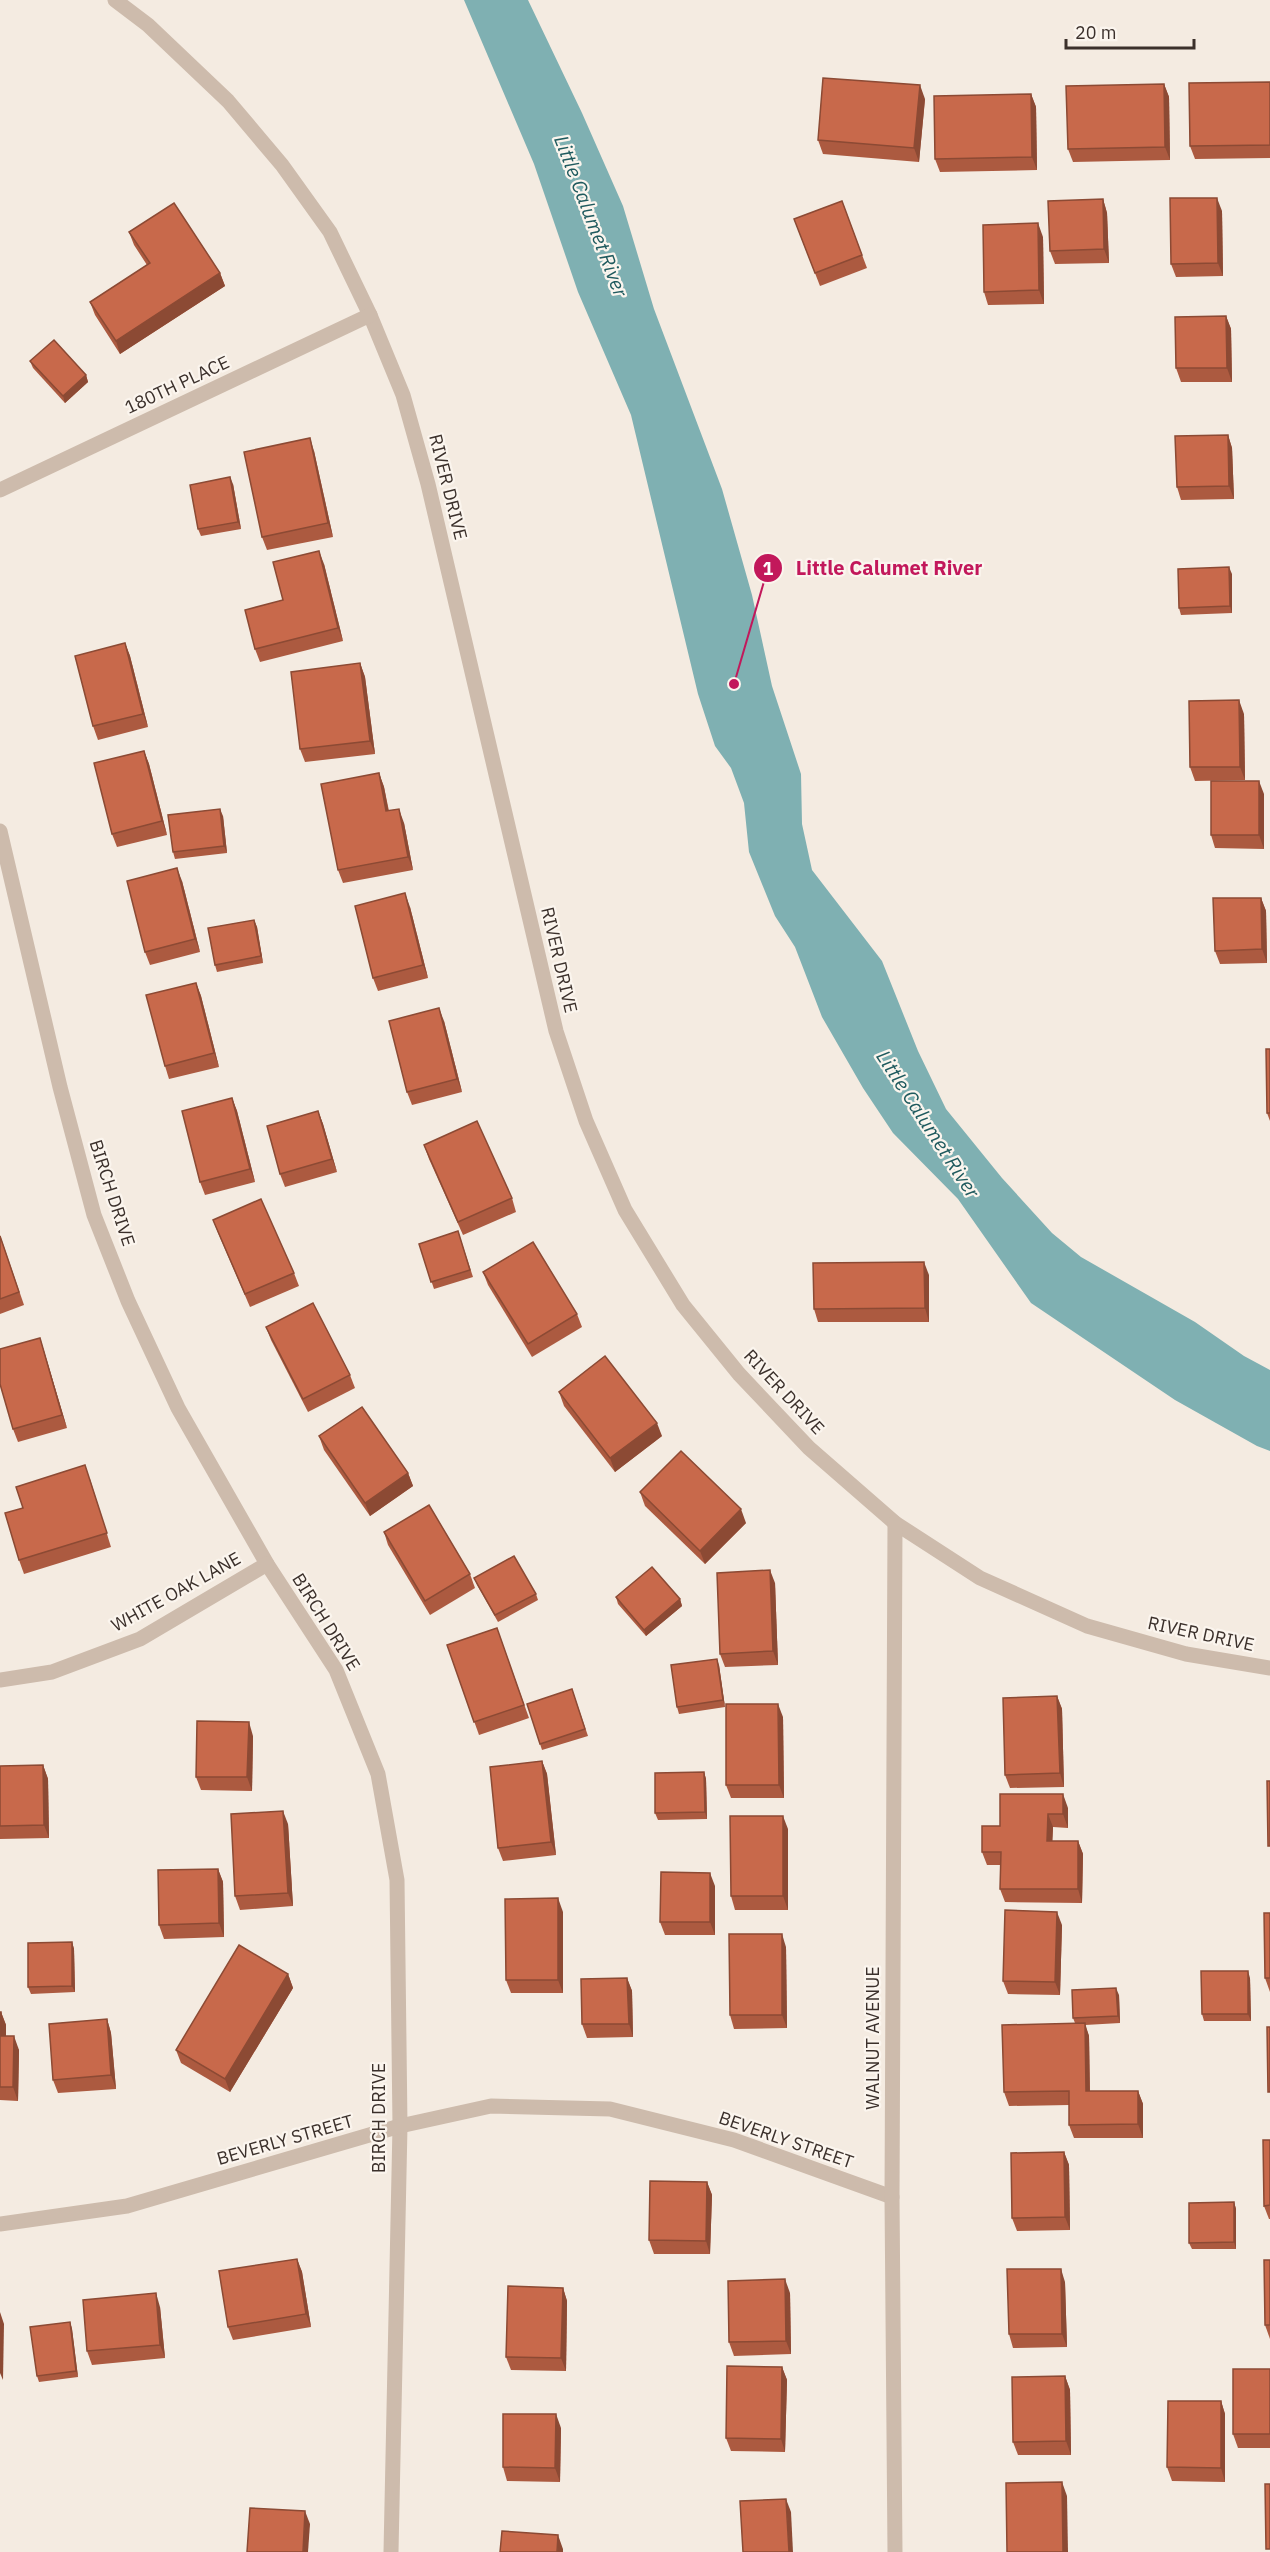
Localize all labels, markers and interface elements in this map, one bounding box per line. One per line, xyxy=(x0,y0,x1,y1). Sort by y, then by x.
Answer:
scale bar xyxy=(1066,12,1194,50)
text: 20 m xyxy=(1075,21,1117,44)
water label: Little Calumet River xyxy=(548,131,635,301)
street label: 180TH PLACE xyxy=(121,350,233,419)
street label: RIVER DRIVE xyxy=(424,432,473,542)
callout: Little Calumet River xyxy=(753,549,994,587)
text: Little Calumet River xyxy=(796,554,982,581)
text: 1 xyxy=(763,557,774,580)
street label: RIVER DRIVE xyxy=(536,905,583,1015)
water label: Little Calumet River xyxy=(871,1045,987,1203)
street label: BIRCH DRIVE xyxy=(84,1137,141,1249)
street label: RIVER DRIVE xyxy=(739,1344,830,1439)
street label: WHITE OAK LANE xyxy=(107,1546,245,1637)
street label: BIRCH DRIVE xyxy=(287,1569,366,1675)
street label: RIVER DRIVE xyxy=(1146,1611,1256,1656)
street label: WALNUT AVENUE xyxy=(861,1966,884,2110)
street label: BIRCH DRIVE xyxy=(367,2063,390,2173)
street label: BEVERLY STREET xyxy=(716,2106,857,2173)
street label: BEVERLY STREET xyxy=(214,2109,356,2170)

